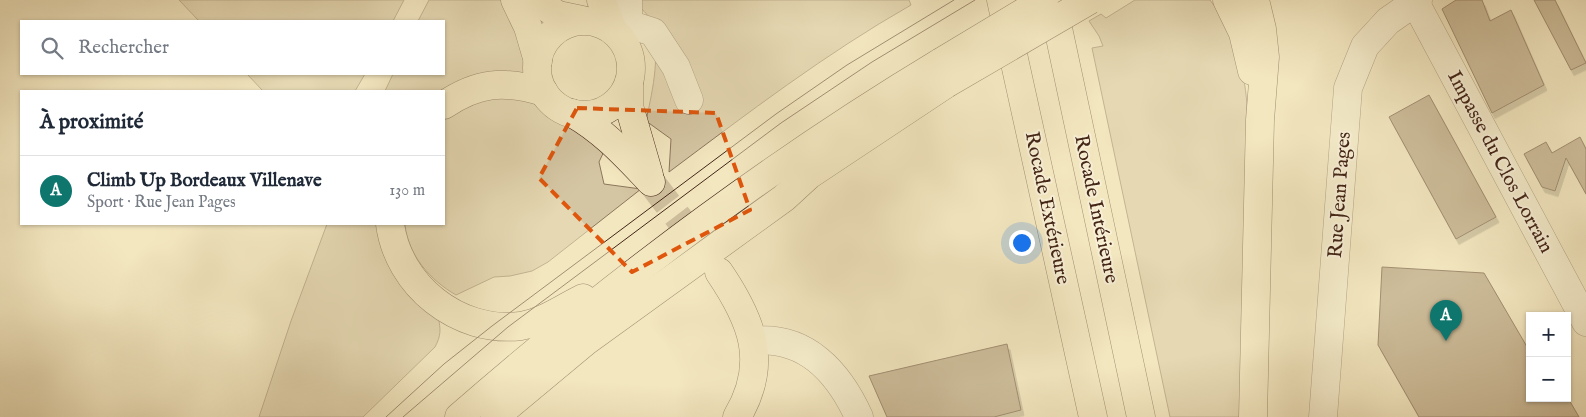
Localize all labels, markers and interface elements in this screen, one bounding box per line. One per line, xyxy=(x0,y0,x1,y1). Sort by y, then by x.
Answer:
search box xyxy=(20,20,445,75)
icon: search xyxy=(38,34,66,62)
text: Rechercher xyxy=(78,36,169,60)
street label: Impasse du Clos Lorrain xyxy=(1441,67,1559,258)
text: À proximité xyxy=(40,109,143,136)
street label: Rocade Extérieure xyxy=(1019,129,1075,287)
street label: Rue Jean Pages xyxy=(1323,131,1357,259)
street label: Rocade Intérieure xyxy=(1068,132,1124,286)
text: Climb Up Bordeaux Villenave xyxy=(87,169,322,193)
text: A xyxy=(51,181,61,201)
text: 130 m xyxy=(389,181,425,201)
text: Sport · Rue Jean Pages xyxy=(87,193,236,213)
your location xyxy=(1009,230,1035,256)
pin: A xyxy=(1430,300,1462,341)
map controls xyxy=(1526,312,1571,402)
button: + xyxy=(1526,312,1571,357)
button: − xyxy=(1526,357,1571,402)

